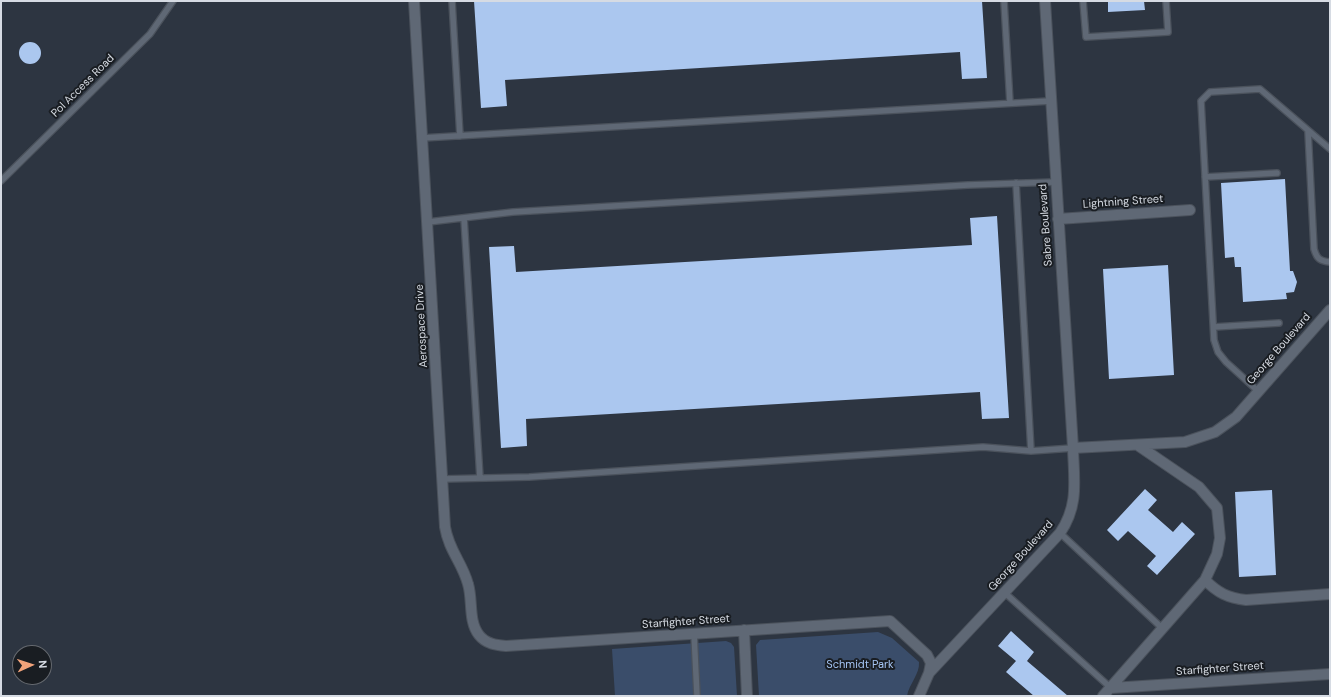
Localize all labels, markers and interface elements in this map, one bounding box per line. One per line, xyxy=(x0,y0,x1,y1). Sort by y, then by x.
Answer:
street label: Pol Access Road xyxy=(49,52,117,120)
street label: Sabre Boulevard xyxy=(1037,183,1055,267)
street label: Lightning Street xyxy=(1082,193,1164,211)
street label: Aerospace Drive xyxy=(413,284,431,368)
street label: George Boulevard xyxy=(1244,311,1314,387)
street label: George Boulevard xyxy=(986,518,1056,594)
street label: Starfighter Street xyxy=(642,612,730,632)
north arrow xyxy=(12,645,52,685)
park label: Schmidt Park xyxy=(826,658,894,672)
street label: Starfighter Street xyxy=(1176,659,1264,679)
text: N xyxy=(36,660,50,669)

